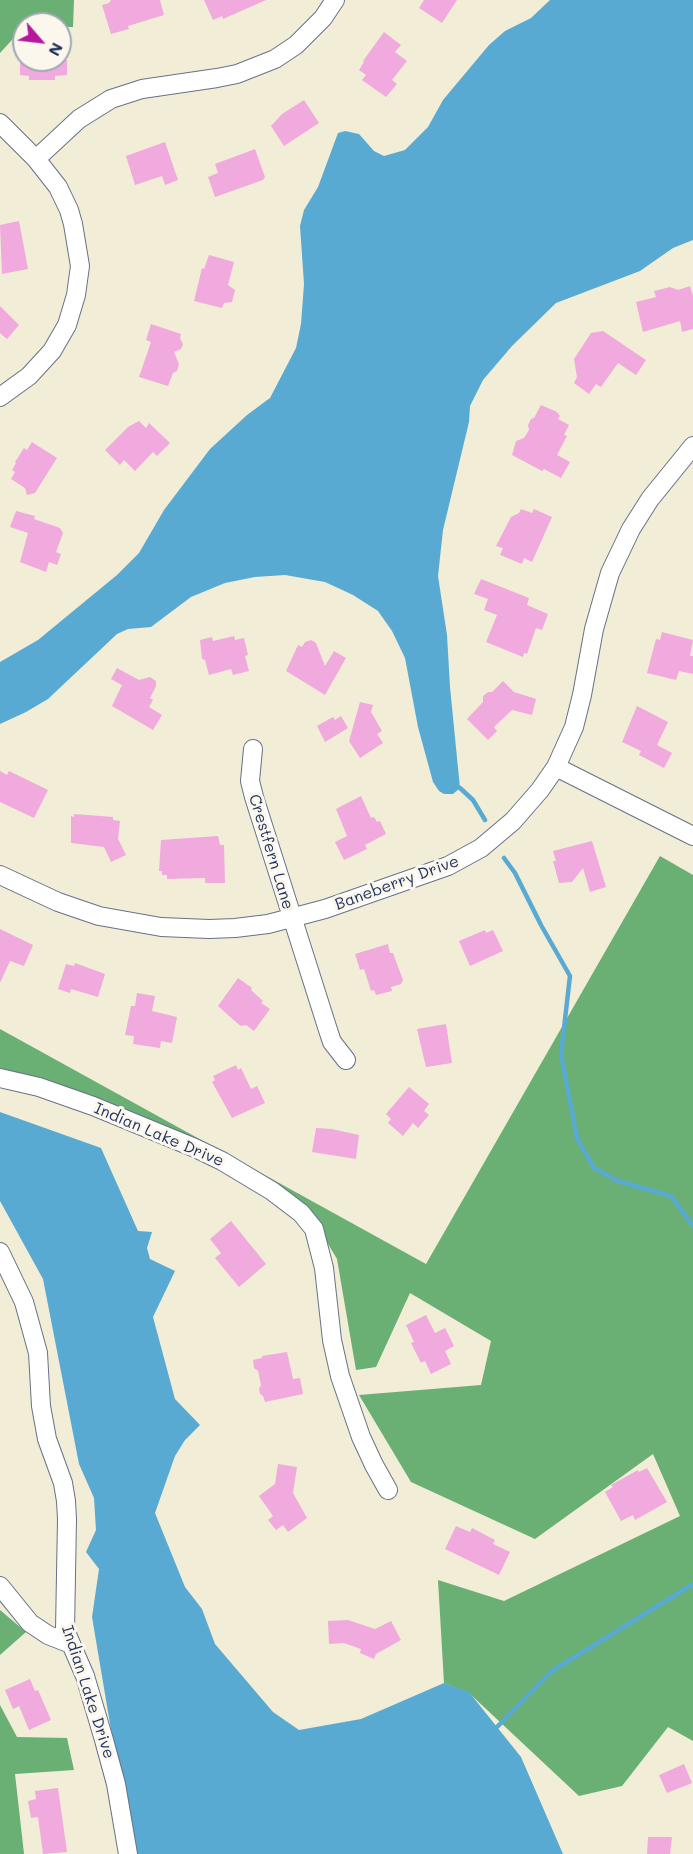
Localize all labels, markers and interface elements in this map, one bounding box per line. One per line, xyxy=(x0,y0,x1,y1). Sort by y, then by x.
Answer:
north arrow xyxy=(12,12,72,72)
text: N xyxy=(44,39,69,60)
street label: Crestfern Lane xyxy=(244,792,298,912)
street label: Baneberry Drive xyxy=(332,852,462,914)
street label: Indian Lake Drive xyxy=(91,1099,227,1171)
street label: Indian Lake Drive xyxy=(57,1623,119,1761)

